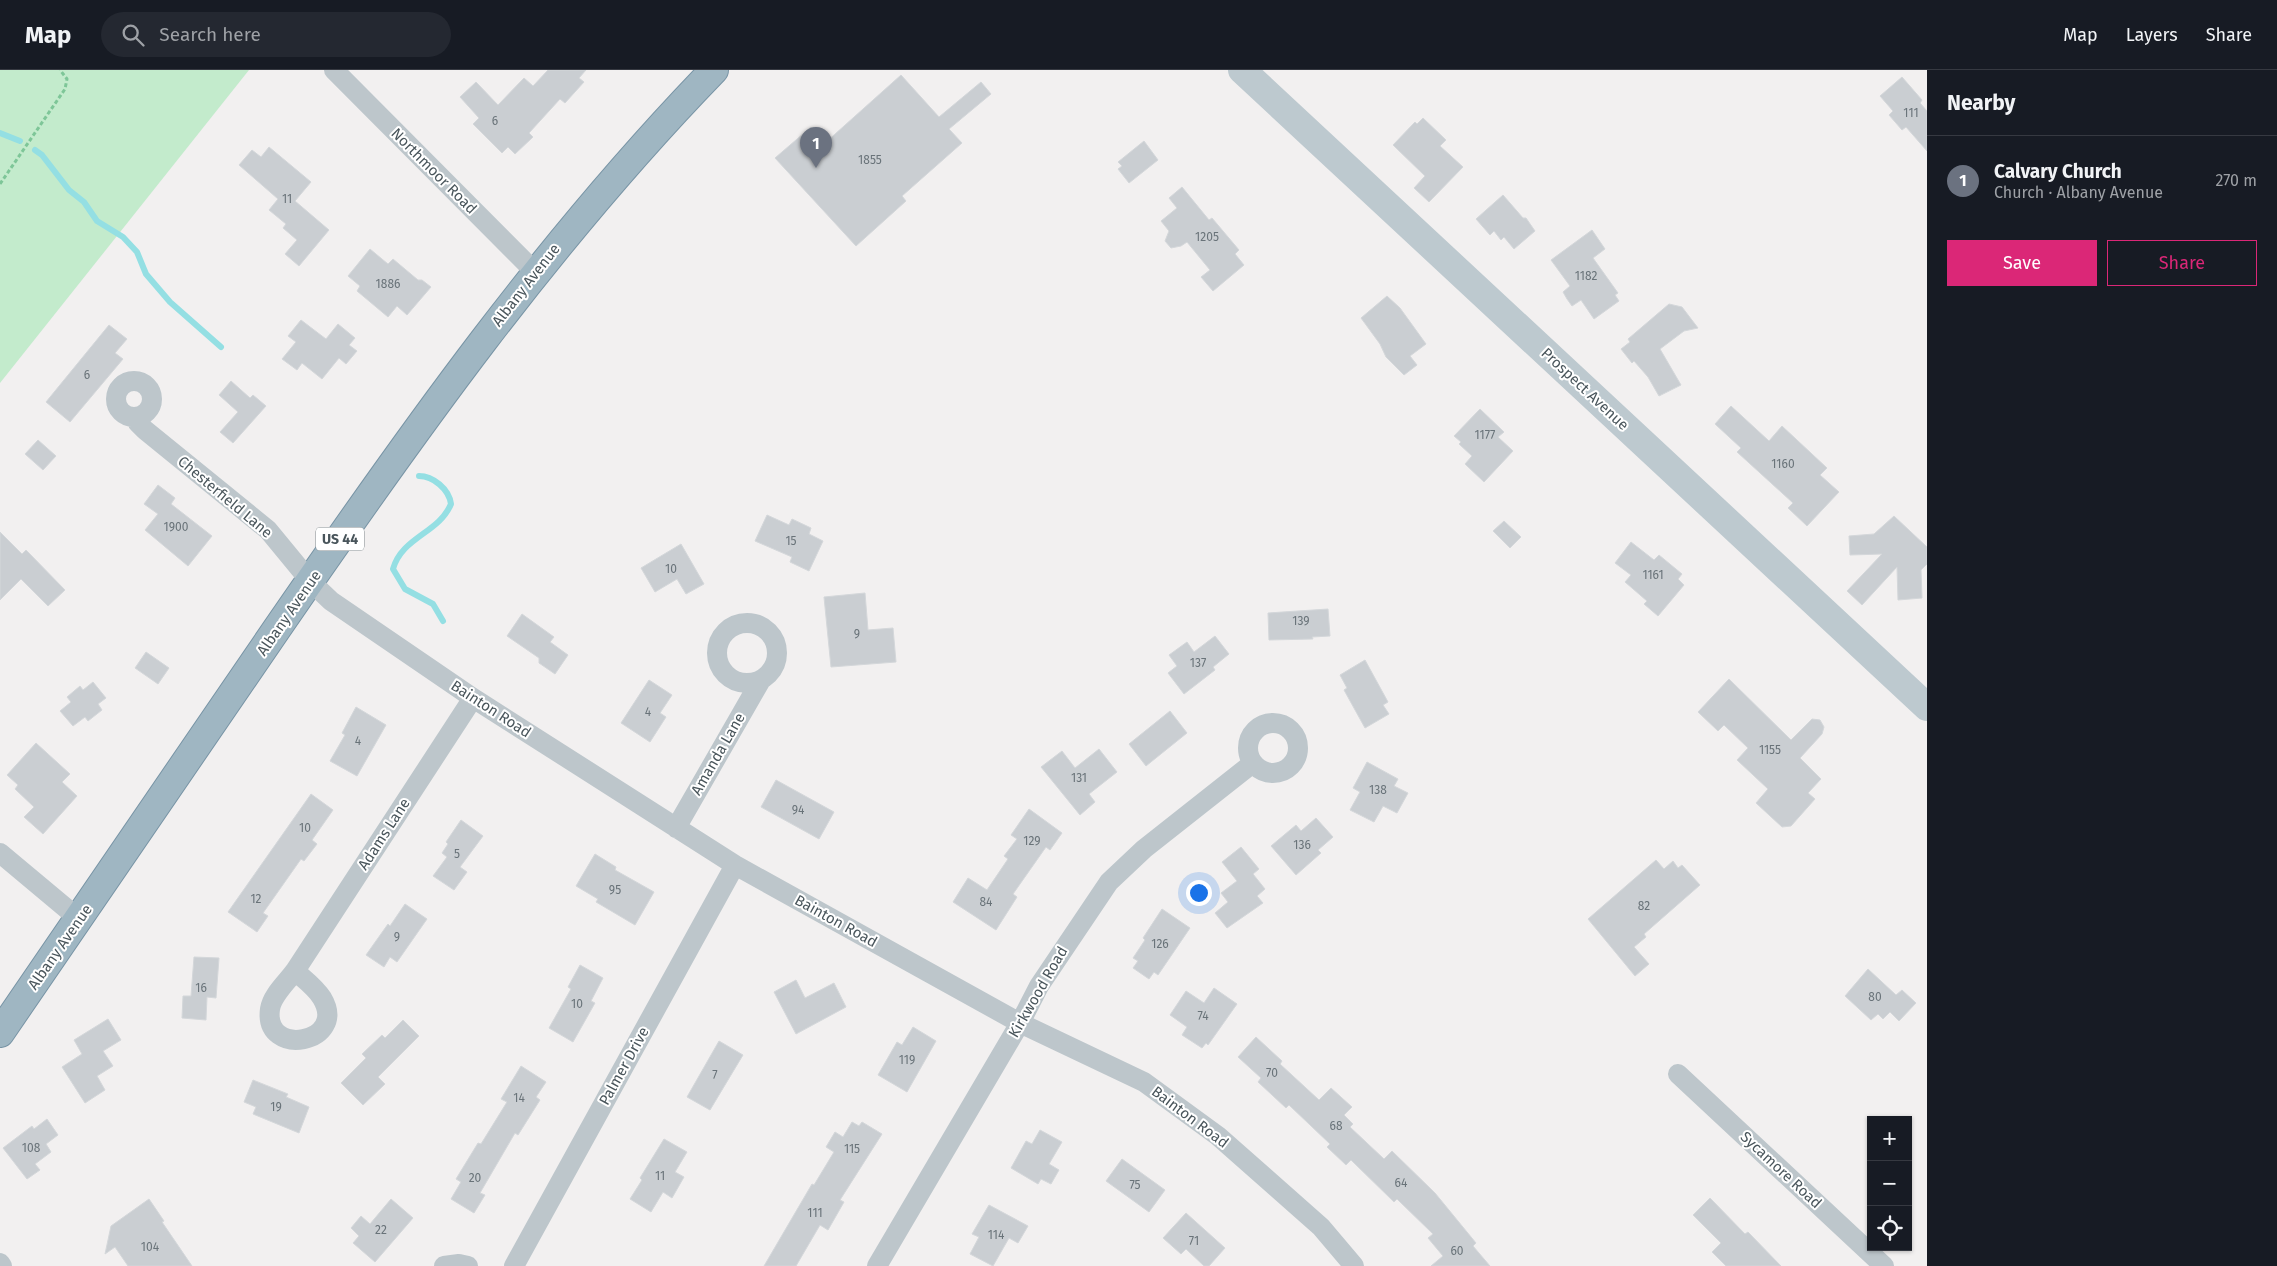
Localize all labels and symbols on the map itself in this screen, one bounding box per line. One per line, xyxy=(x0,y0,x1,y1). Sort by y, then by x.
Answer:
house number: 111 xyxy=(1903,106,1919,120)
house number: 6 xyxy=(492,114,498,128)
street label: Northmoor Road xyxy=(387,124,481,218)
pin: 1 xyxy=(800,127,832,168)
house number: 1855 xyxy=(858,153,882,167)
house number: 11 xyxy=(282,192,292,206)
house number: 1205 xyxy=(1195,230,1219,244)
street label: Albany Avenue xyxy=(488,240,564,330)
house number: 1182 xyxy=(1575,269,1597,283)
house number: 1886 xyxy=(376,277,400,291)
street label: Prospect Avenue xyxy=(1538,344,1632,434)
house number: 6 xyxy=(84,368,90,382)
house number: 1177 xyxy=(1475,428,1495,442)
street label: Chesterfield Lane xyxy=(174,452,276,542)
house number: 1160 xyxy=(1771,457,1795,471)
house number: 1900 xyxy=(164,520,189,534)
road number: US 44 xyxy=(316,528,364,550)
house number: 15 xyxy=(785,534,797,548)
house number: 10 xyxy=(665,562,677,576)
street label: Albany Avenue xyxy=(253,567,325,659)
house number: 1161 xyxy=(1642,568,1664,582)
house number: 139 xyxy=(1292,614,1310,628)
house number: 9 xyxy=(854,627,860,641)
house number: 137 xyxy=(1190,656,1206,670)
street label: Bainton Road xyxy=(448,677,534,741)
house number: 4 xyxy=(645,705,652,719)
street label: Amanda Lane xyxy=(687,710,749,798)
house number: 4 xyxy=(355,734,362,748)
house number: 1155 xyxy=(1759,743,1781,757)
house number: 131 xyxy=(1071,771,1087,785)
house number: 138 xyxy=(1369,783,1387,797)
street label: Adams Lane xyxy=(354,795,414,873)
house number: 94 xyxy=(792,803,805,817)
house number: 10 xyxy=(299,821,311,835)
house number: 129 xyxy=(1023,834,1041,848)
house number: 136 xyxy=(1293,838,1311,852)
house number: 5 xyxy=(454,847,460,861)
your location xyxy=(1186,880,1212,906)
house number: 95 xyxy=(609,883,621,897)
street label: Bainton Road xyxy=(792,891,880,951)
house number: 12 xyxy=(250,892,262,906)
house number: 84 xyxy=(980,895,993,909)
house number: 82 xyxy=(1638,899,1650,913)
street label: Albany Avenue xyxy=(24,901,96,993)
house number: 9 xyxy=(394,930,400,944)
house number: 126 xyxy=(1151,937,1169,951)
street label: Kirkwood Road xyxy=(1005,943,1071,1041)
house number: 16 xyxy=(195,981,207,995)
house number: 80 xyxy=(1868,990,1882,1004)
house number: 10 xyxy=(571,997,583,1011)
house number: 74 xyxy=(1197,1009,1209,1023)
street label: Palmer Drive xyxy=(595,1024,653,1108)
house number: 119 xyxy=(899,1053,915,1067)
house number: 70 xyxy=(1266,1066,1278,1080)
house number: 7 xyxy=(712,1068,718,1082)
street label: Bainton Road xyxy=(1148,1082,1232,1152)
house number: 14 xyxy=(513,1091,525,1105)
house number: 19 xyxy=(270,1100,282,1114)
house number: 68 xyxy=(1329,1119,1343,1133)
street label: Sycamore Road xyxy=(1737,1128,1825,1212)
house number: 108 xyxy=(22,1141,41,1155)
house number: 115 xyxy=(844,1142,860,1156)
house number: 11 xyxy=(655,1169,665,1183)
house number: 20 xyxy=(469,1171,482,1185)
house number: 64 xyxy=(1395,1176,1408,1190)
house number: 75 xyxy=(1129,1178,1141,1192)
house number: 111 xyxy=(807,1206,823,1220)
house number: 22 xyxy=(375,1223,387,1237)
house number: 114 xyxy=(988,1228,1005,1242)
house number: 71 xyxy=(1189,1234,1199,1248)
house number: 104 xyxy=(141,1240,160,1254)
house number: 60 xyxy=(1450,1244,1464,1258)

